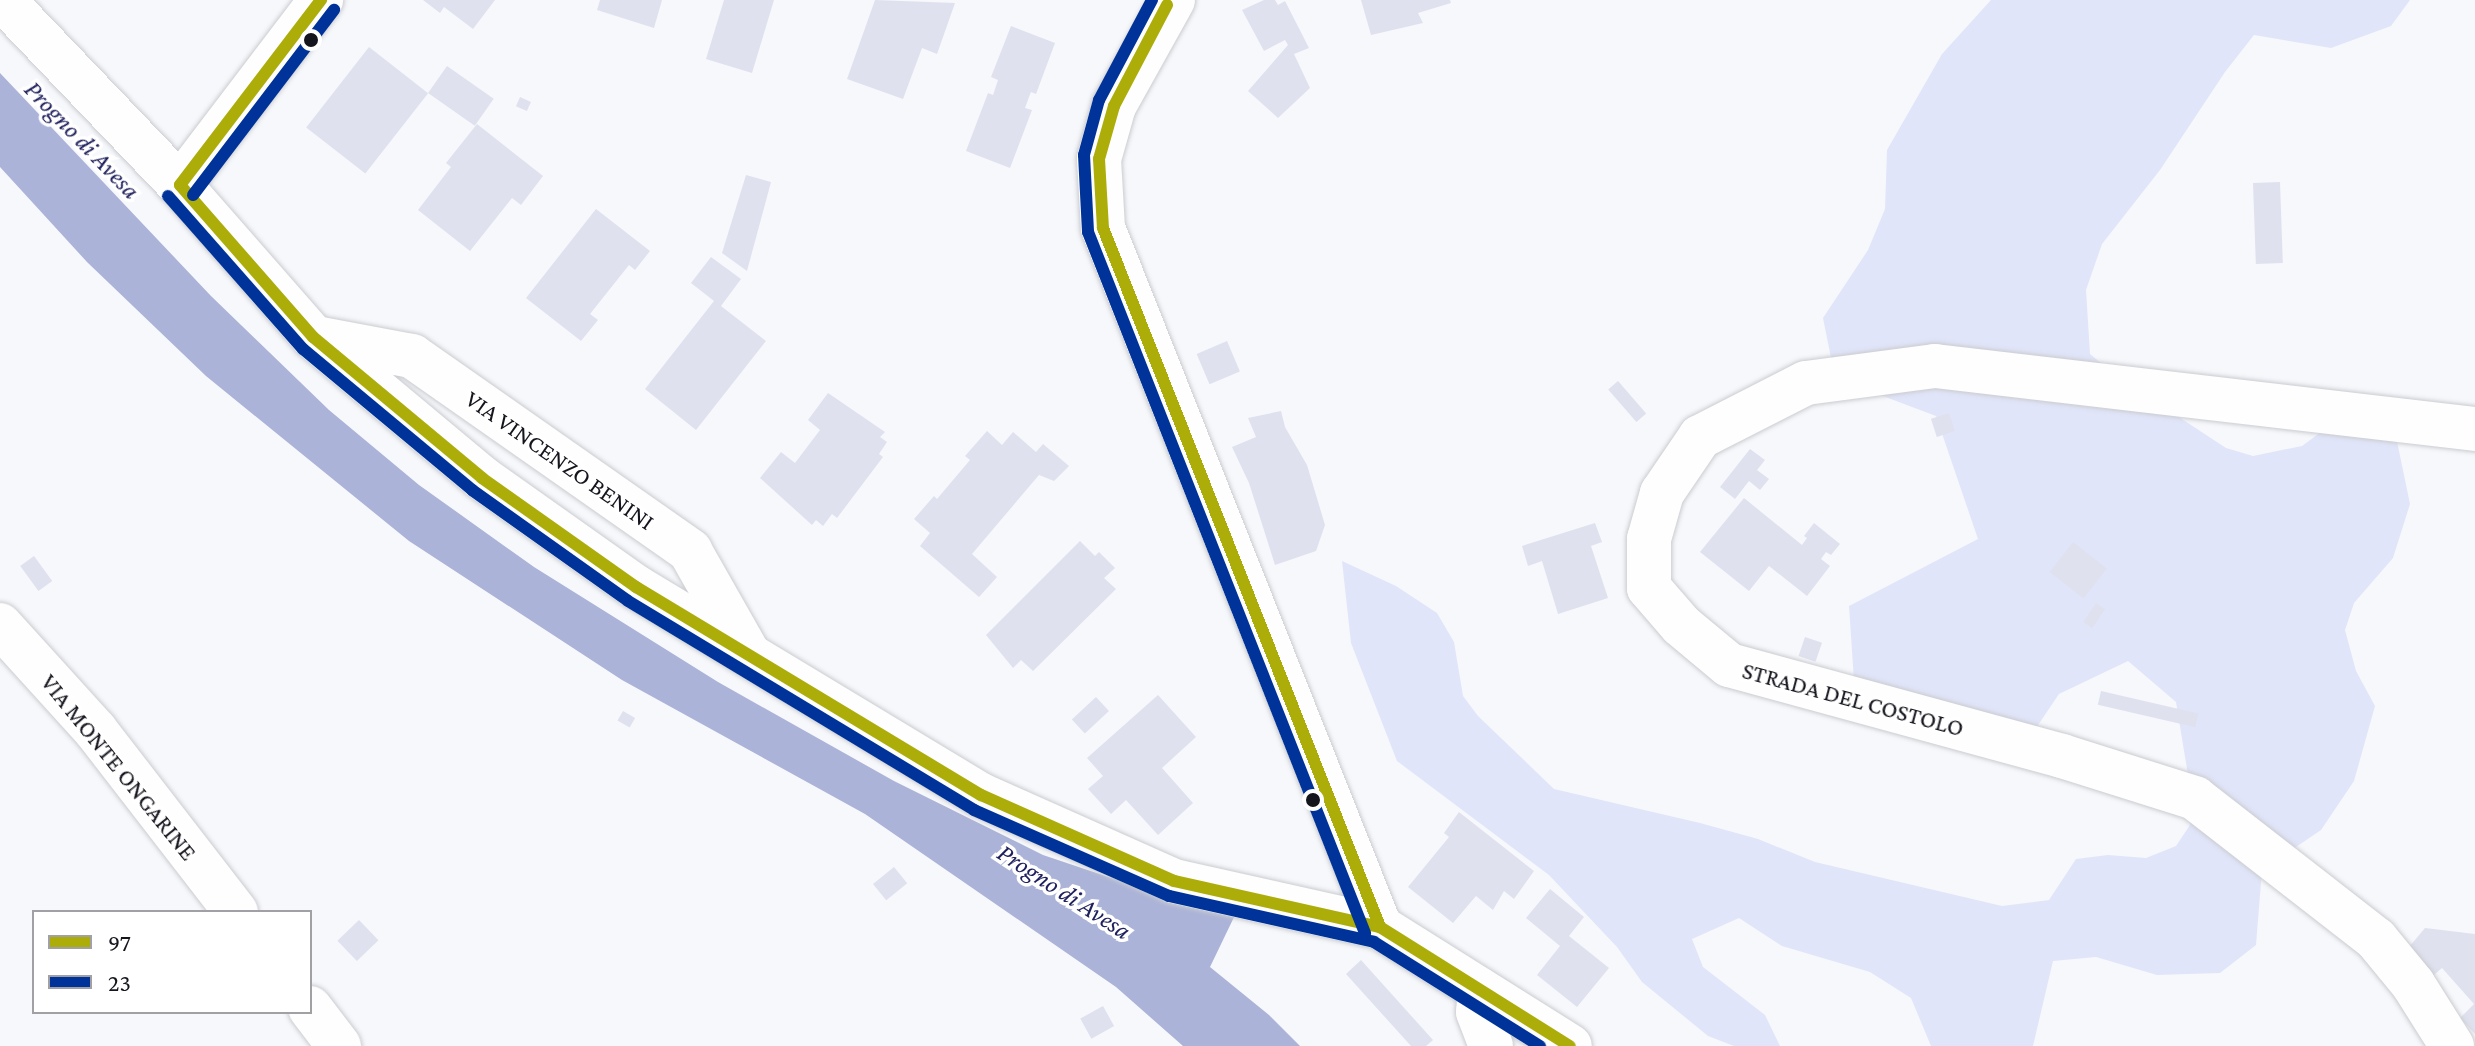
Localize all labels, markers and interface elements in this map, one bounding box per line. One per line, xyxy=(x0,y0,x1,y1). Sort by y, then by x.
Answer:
unlabelled marker xyxy=(303,32,319,48)
water label: Progno di Avesa xyxy=(18,74,146,206)
street label: VIA VINCENZO BENINI xyxy=(460,384,660,536)
street label: STRADA DEL COSTOLO xyxy=(1739,656,1967,742)
street label: VIA MONTE ONGARINE xyxy=(35,668,203,866)
unlabelled marker xyxy=(1305,792,1321,808)
water label: Progno di Avesa xyxy=(991,837,1137,947)
legend xyxy=(32,910,312,1014)
text: 97 xyxy=(108,929,131,956)
text: 23 xyxy=(108,969,131,996)

